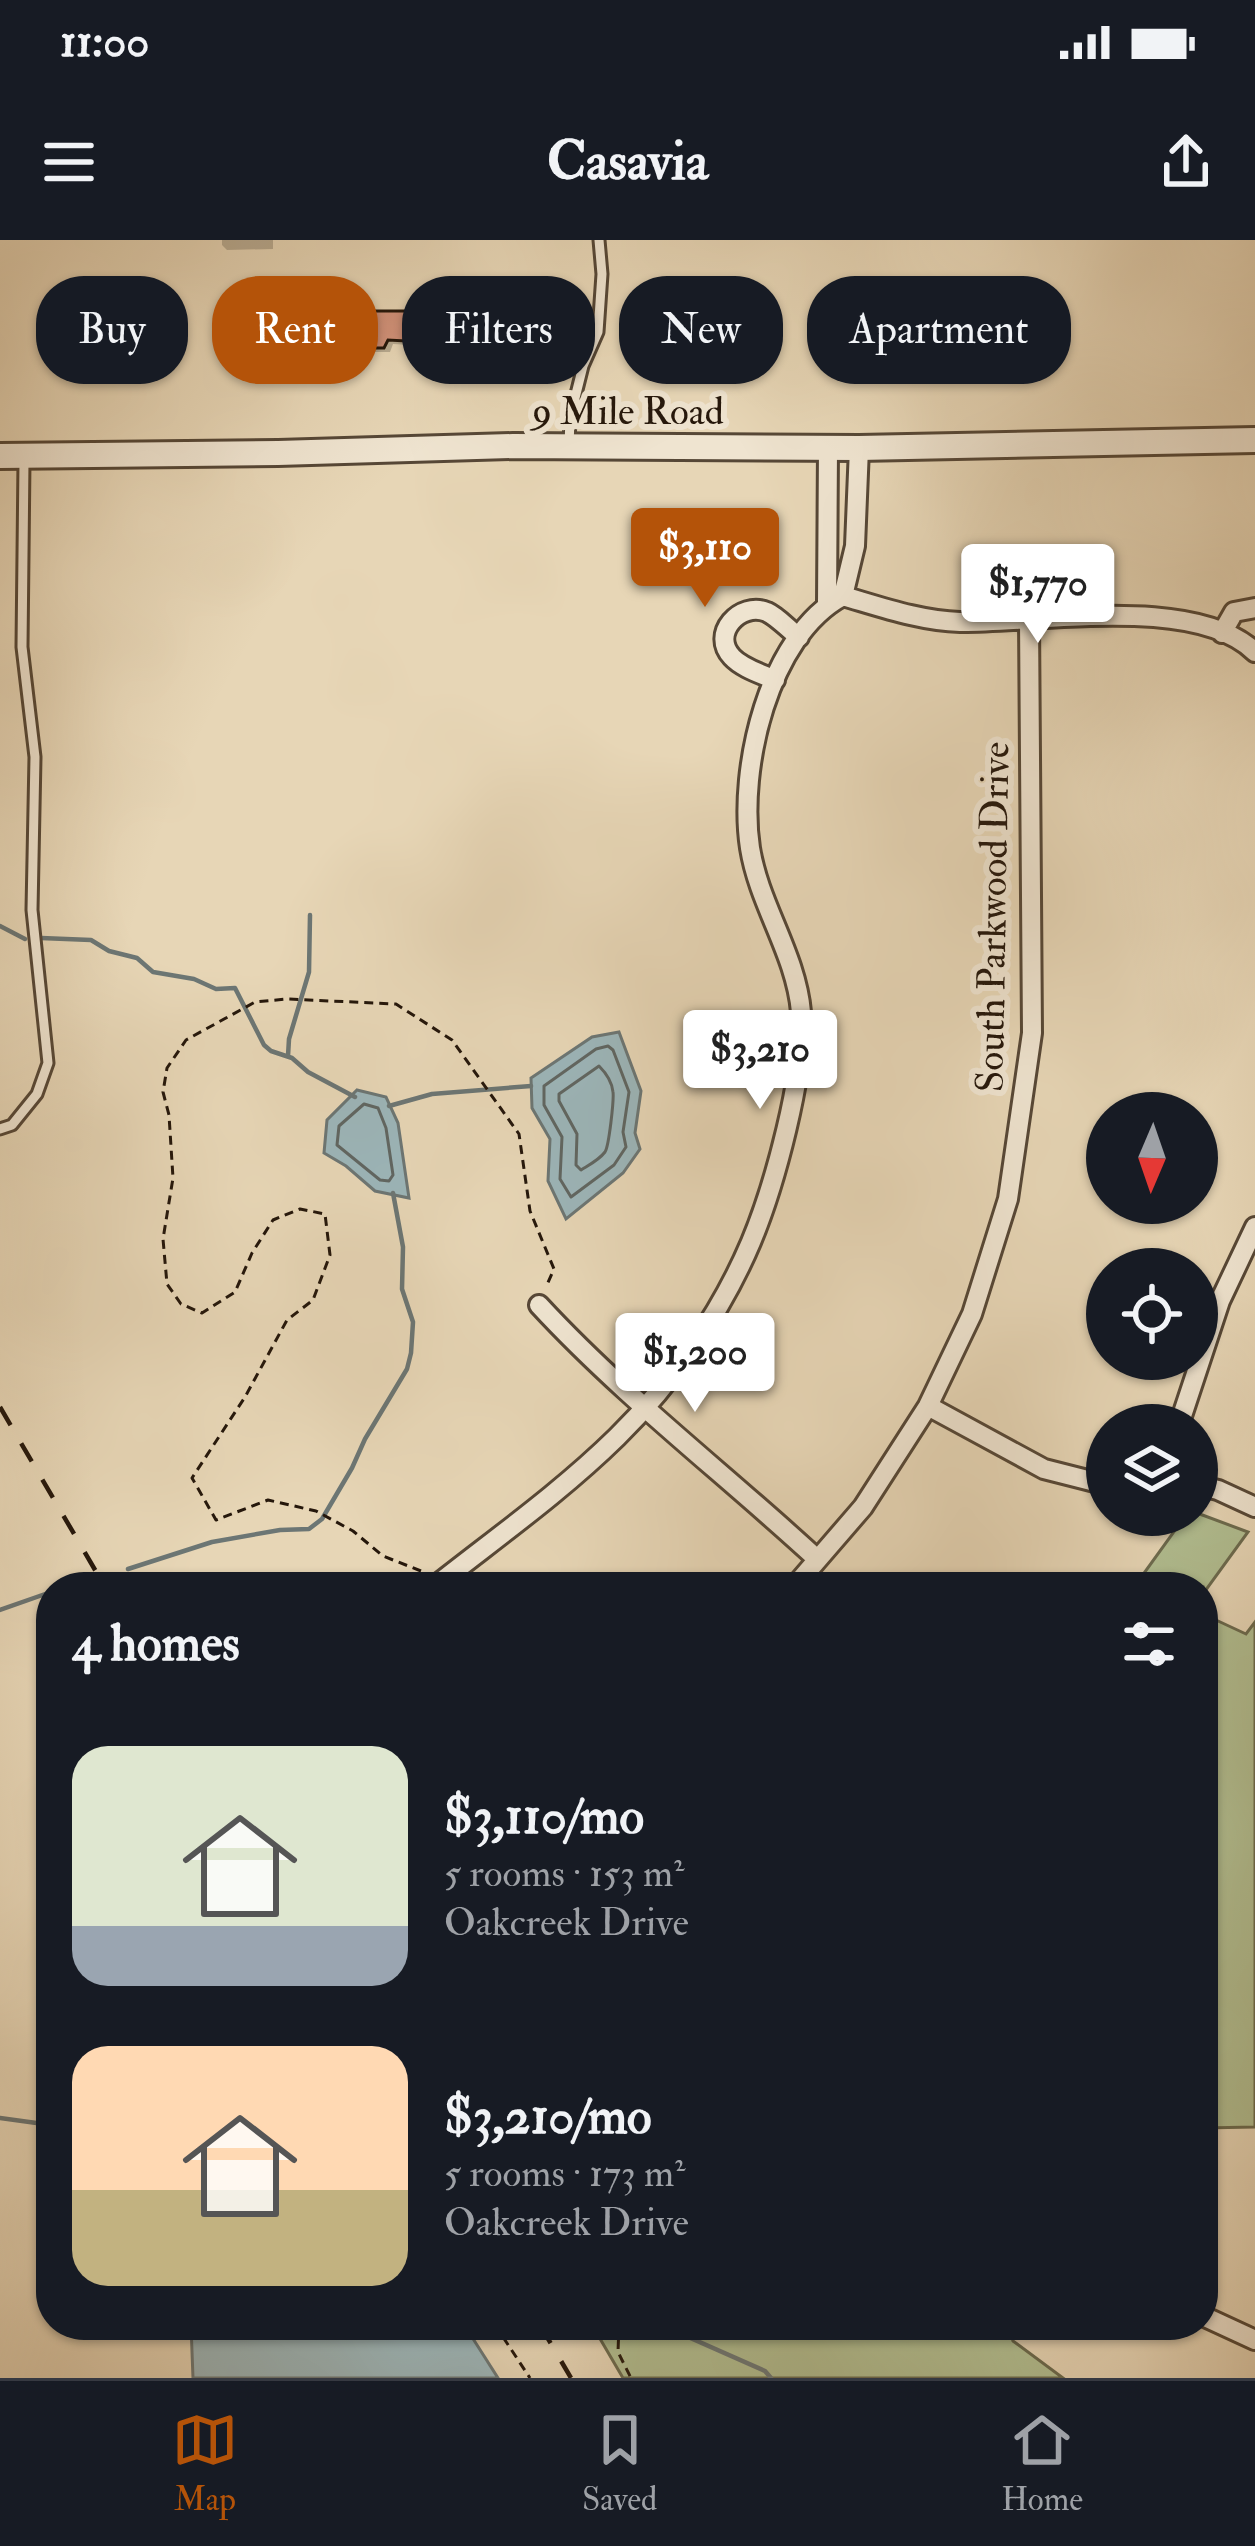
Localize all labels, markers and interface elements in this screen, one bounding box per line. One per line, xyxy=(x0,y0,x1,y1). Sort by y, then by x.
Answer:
text: 11:00 xyxy=(60,14,149,70)
text: Casavia xyxy=(547,128,708,196)
icon: menu xyxy=(36,129,102,195)
icon: share xyxy=(1153,129,1219,195)
chip: Buy xyxy=(36,276,188,384)
chip: Rent xyxy=(212,276,378,384)
chip: Filters xyxy=(402,276,595,384)
chip: New xyxy=(619,276,783,384)
chip: Apartment xyxy=(807,276,1071,384)
street label: 9 Mile Road xyxy=(529,387,724,436)
pin: $3,110 xyxy=(607,508,803,610)
text: $3,110 xyxy=(658,522,752,571)
pin: $1,770 xyxy=(940,544,1136,646)
text: $1,770 xyxy=(988,558,1088,607)
street label: South Parkwood Drive xyxy=(965,741,1021,1093)
pin: $3,210 xyxy=(662,1010,858,1112)
text: $3,210 xyxy=(710,1024,810,1073)
north arrow xyxy=(1086,1092,1218,1224)
map controls xyxy=(1086,1092,1218,1536)
button: locate xyxy=(1086,1248,1218,1380)
pin: $1,200 xyxy=(597,1313,793,1415)
text: $1,200 xyxy=(642,1327,748,1376)
button: layers xyxy=(1086,1404,1218,1536)
icon: filters xyxy=(1116,1611,1182,1677)
text: 4 homes xyxy=(72,1612,240,1676)
text: $3,110/mo xyxy=(444,1785,644,1849)
icon: home xyxy=(168,1794,312,1938)
text: 5 rooms · 153 m² xyxy=(444,1849,684,1898)
text: Oakcreek Drive xyxy=(444,1898,689,1947)
text: $3,210/mo xyxy=(444,2085,652,2149)
icon: home xyxy=(168,2094,312,2238)
text: 5 rooms · 173 m² xyxy=(444,2149,685,2198)
text: Oakcreek Drive xyxy=(444,2198,689,2247)
tab: Map xyxy=(172,2407,238,2520)
tab: Saved xyxy=(582,2407,657,2520)
tab: Home xyxy=(1001,2407,1083,2520)

